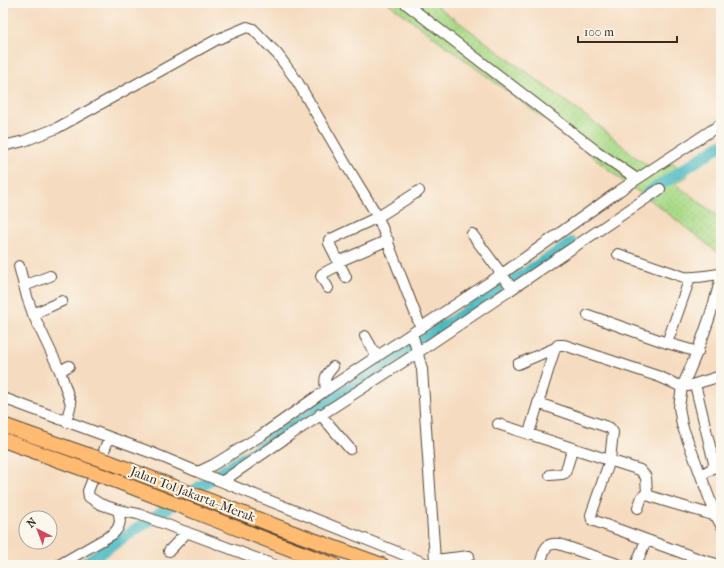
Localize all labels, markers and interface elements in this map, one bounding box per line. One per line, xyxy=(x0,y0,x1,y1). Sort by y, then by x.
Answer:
scale bar xyxy=(578,18,677,44)
text: 100 m xyxy=(584,25,614,39)
street label: Jalan Tol Jakarta–Merak xyxy=(127,463,258,525)
north arrow xyxy=(18,510,58,550)
text: N xyxy=(24,515,40,531)

